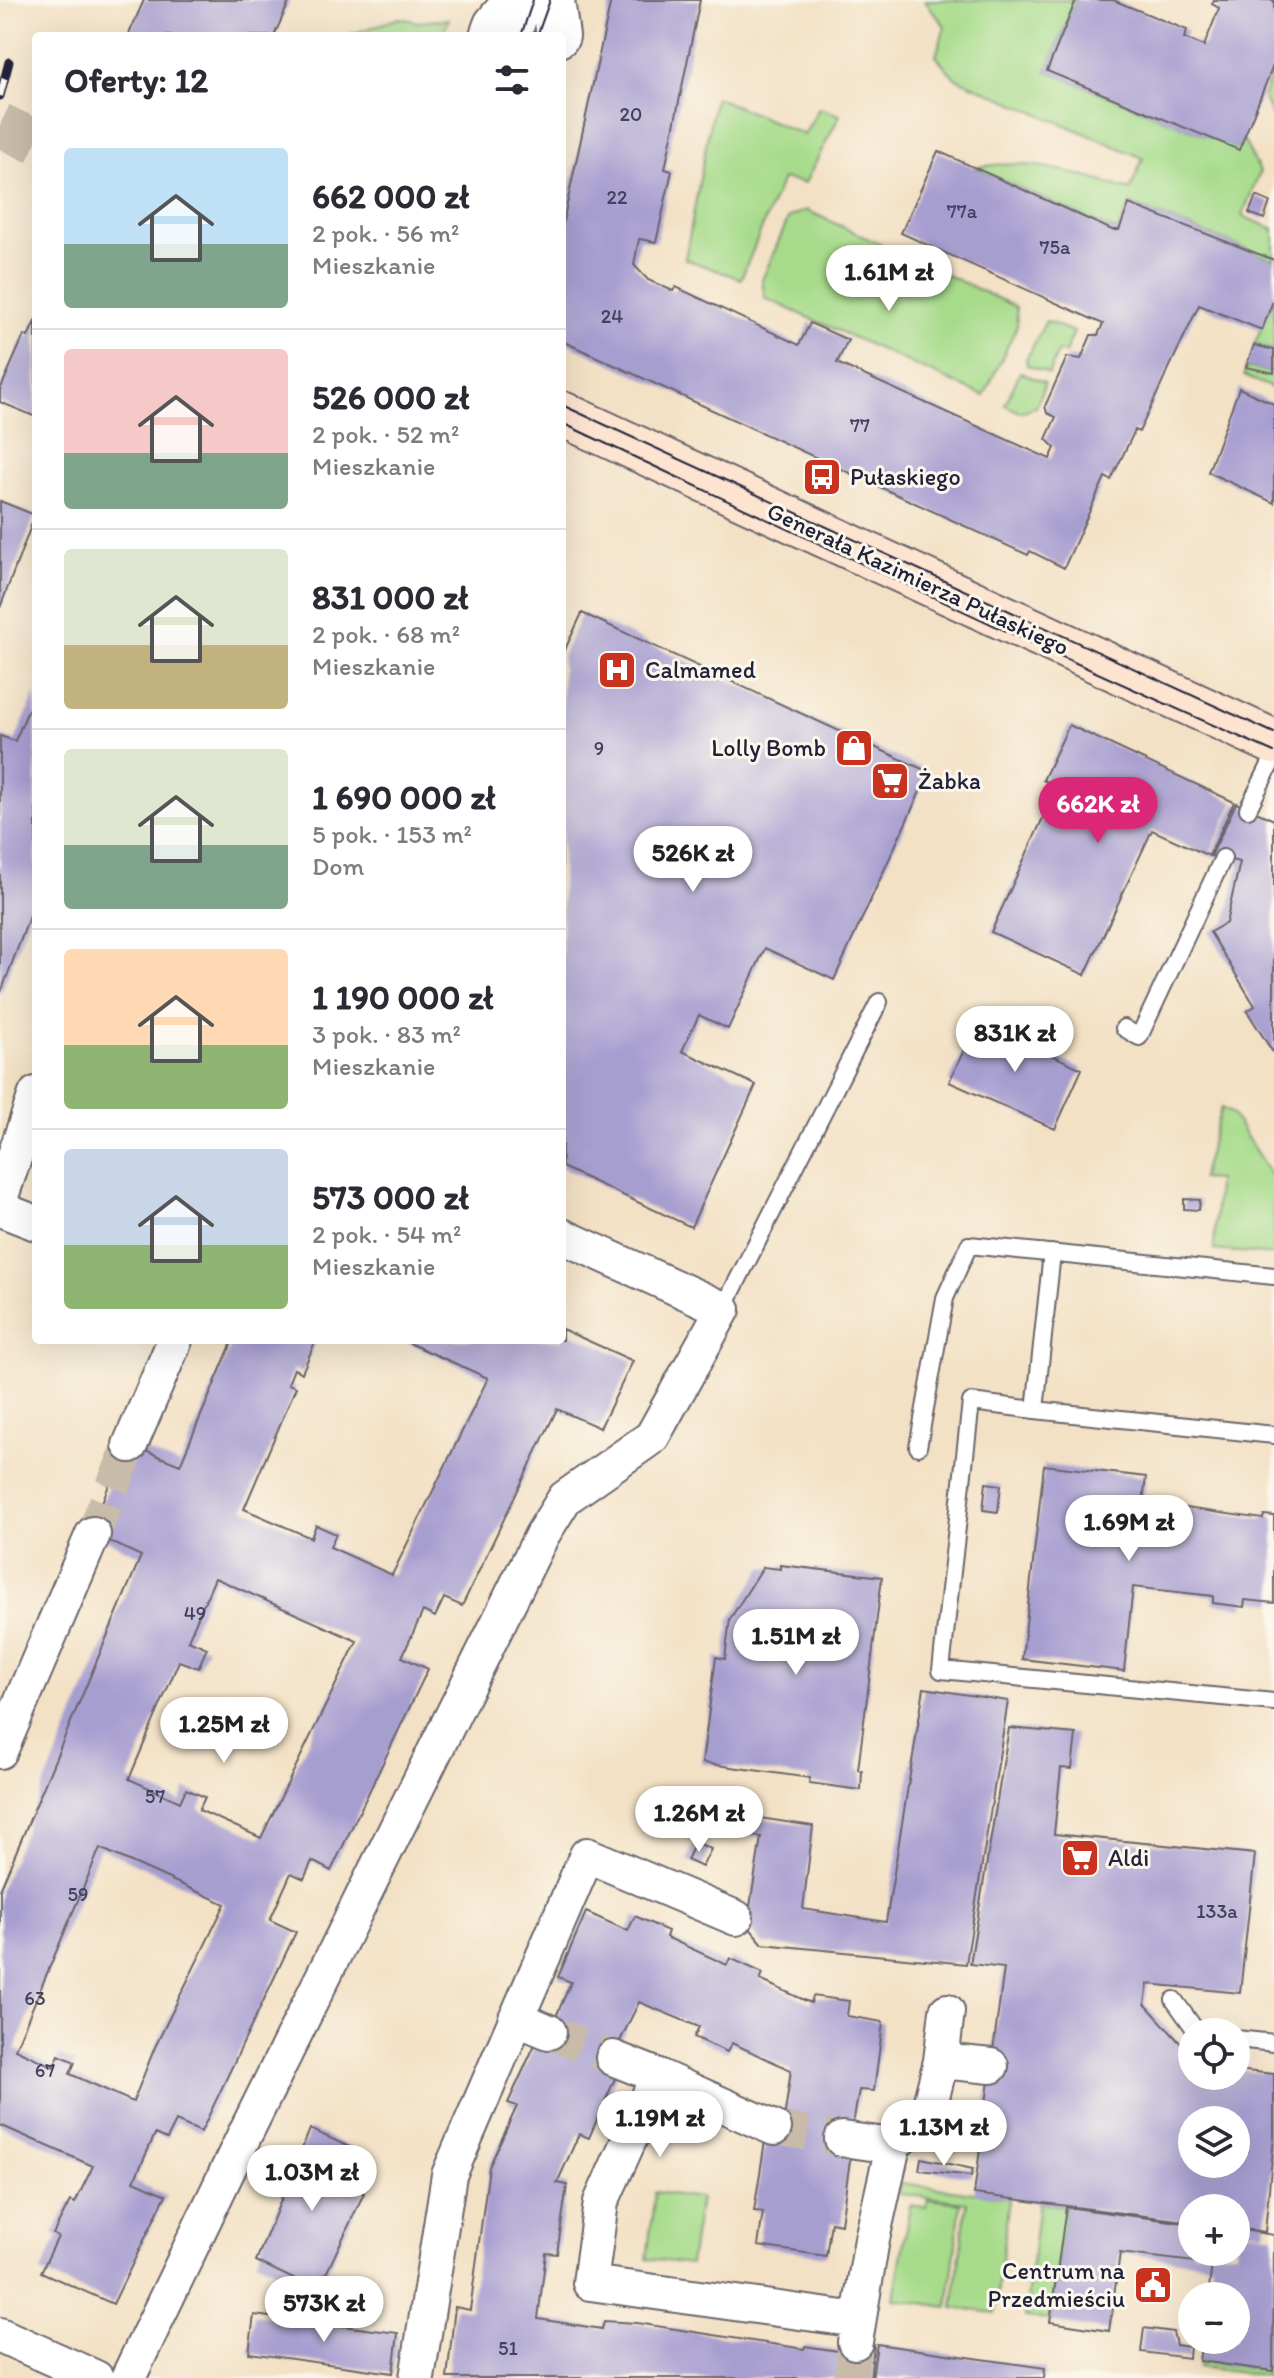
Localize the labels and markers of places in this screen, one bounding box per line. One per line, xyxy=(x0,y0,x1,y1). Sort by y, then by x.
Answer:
pin: 1.61M zł xyxy=(806,245,972,313)
bus stop icon: Pułaskiego xyxy=(801,456,843,498)
place label: Pułaskiego xyxy=(850,462,961,491)
hospital icon: Calmamed xyxy=(596,649,638,691)
place label: Calmamed xyxy=(645,655,756,684)
shop icon: Lolly Bomb xyxy=(833,727,875,769)
place label: Lolly Bomb xyxy=(711,733,826,762)
supermarket icon: Żabka xyxy=(869,760,911,802)
place label: Żabka xyxy=(918,766,981,795)
pin: 662K zł xyxy=(1024,777,1172,845)
pin: 526K zł xyxy=(619,826,767,894)
pin: 831K zł xyxy=(941,1006,1089,1074)
pin: 1.69M zł xyxy=(1046,1495,1212,1563)
pin: 1.51M zł xyxy=(713,1609,879,1677)
pin: 1.25M zł xyxy=(141,1697,307,1765)
pin: 1.26M zł xyxy=(616,1786,782,1854)
supermarket icon: Aldi xyxy=(1059,1837,1101,1879)
place label: Aldi xyxy=(1108,1843,1149,1872)
pin: 1.19M zł xyxy=(577,2091,743,2159)
pin: 1.13M zł xyxy=(861,2100,1027,2168)
pin: 1.03M zł xyxy=(229,2145,395,2213)
place label: Centrum na Przedmieściu xyxy=(988,2256,1126,2313)
public building icon: Centrum na Przedmieściu xyxy=(1132,2264,1174,2306)
pin: 573K zł xyxy=(250,2276,398,2344)

